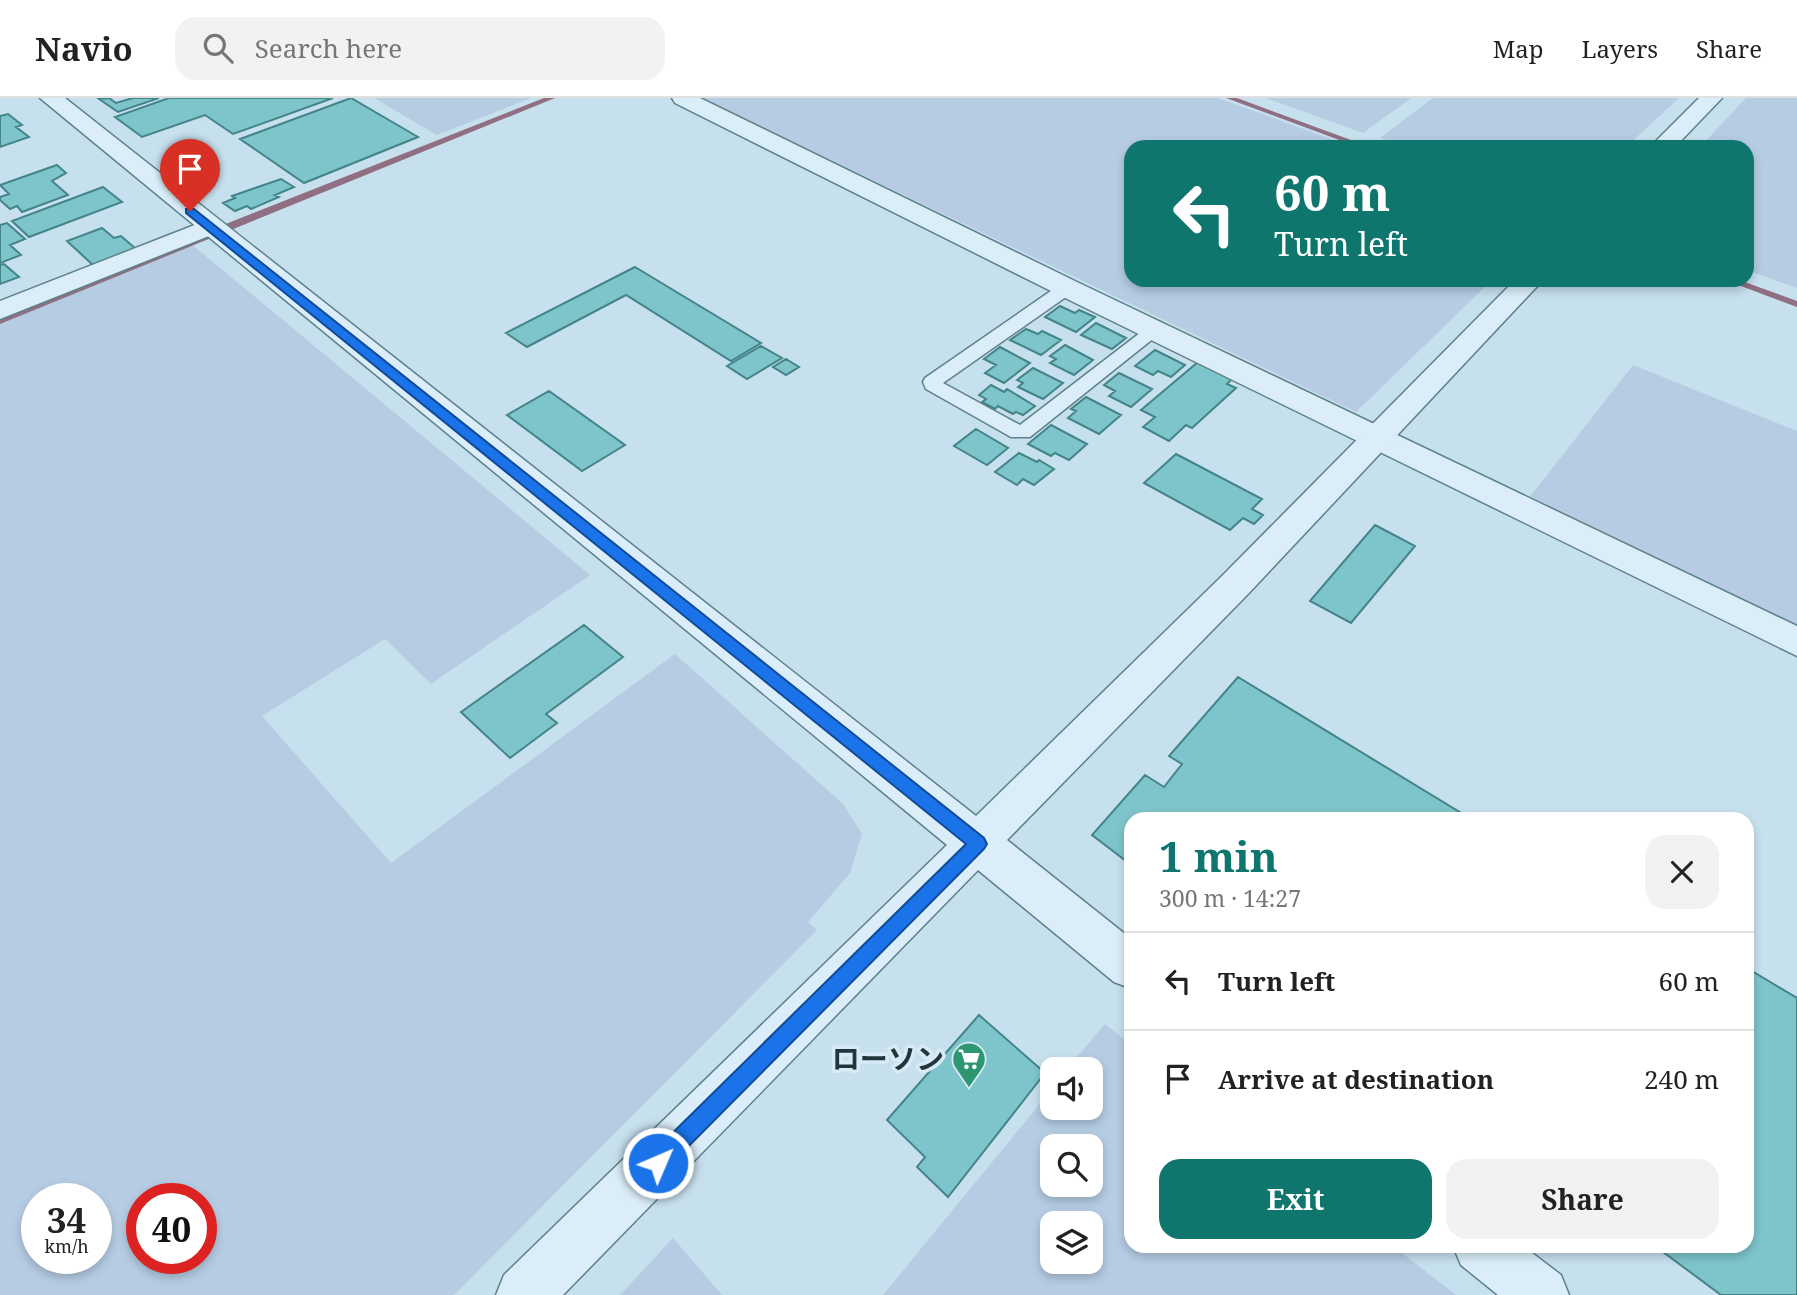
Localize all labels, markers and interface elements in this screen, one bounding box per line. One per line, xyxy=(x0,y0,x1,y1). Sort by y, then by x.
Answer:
search box xyxy=(175,17,665,80)
text: Navio xyxy=(35,26,133,71)
icon: search xyxy=(199,29,237,67)
text: Search here xyxy=(255,30,402,66)
text: Map xyxy=(1493,32,1544,65)
text: Layers xyxy=(1582,32,1658,65)
text: Share xyxy=(1696,32,1762,65)
pin xyxy=(160,139,220,211)
icon: arrive xyxy=(171,150,209,188)
text: 60 m xyxy=(1274,159,1390,225)
icon: left xyxy=(1159,168,1250,259)
text: Turn left xyxy=(1274,222,1408,265)
text: 1 min xyxy=(1159,827,1278,884)
button: close xyxy=(1645,835,1719,909)
text: 300 m · 14:27 xyxy=(1159,882,1301,914)
icon: left xyxy=(1159,962,1197,1000)
text: Turn left xyxy=(1218,963,1335,999)
text: 60 m xyxy=(1659,963,1719,999)
place label: ローソン xyxy=(832,1039,944,1077)
supermarket icon: ローソン xyxy=(950,1040,988,1089)
map controls xyxy=(1040,1057,1103,1274)
button: sound xyxy=(1040,1057,1103,1120)
icon: arrive xyxy=(1159,1060,1197,1098)
text: Arrive at destination xyxy=(1218,1061,1494,1097)
text: 240 m xyxy=(1644,1061,1719,1097)
position arrow xyxy=(621,1126,695,1200)
button: search xyxy=(1040,1134,1103,1197)
button: Exit xyxy=(1159,1159,1432,1239)
button: Share xyxy=(1446,1159,1719,1239)
speed limit sign: 40 xyxy=(126,1183,217,1274)
text: 34 xyxy=(47,1196,86,1243)
button: layers xyxy=(1040,1211,1103,1274)
text: km/h xyxy=(44,1234,89,1258)

